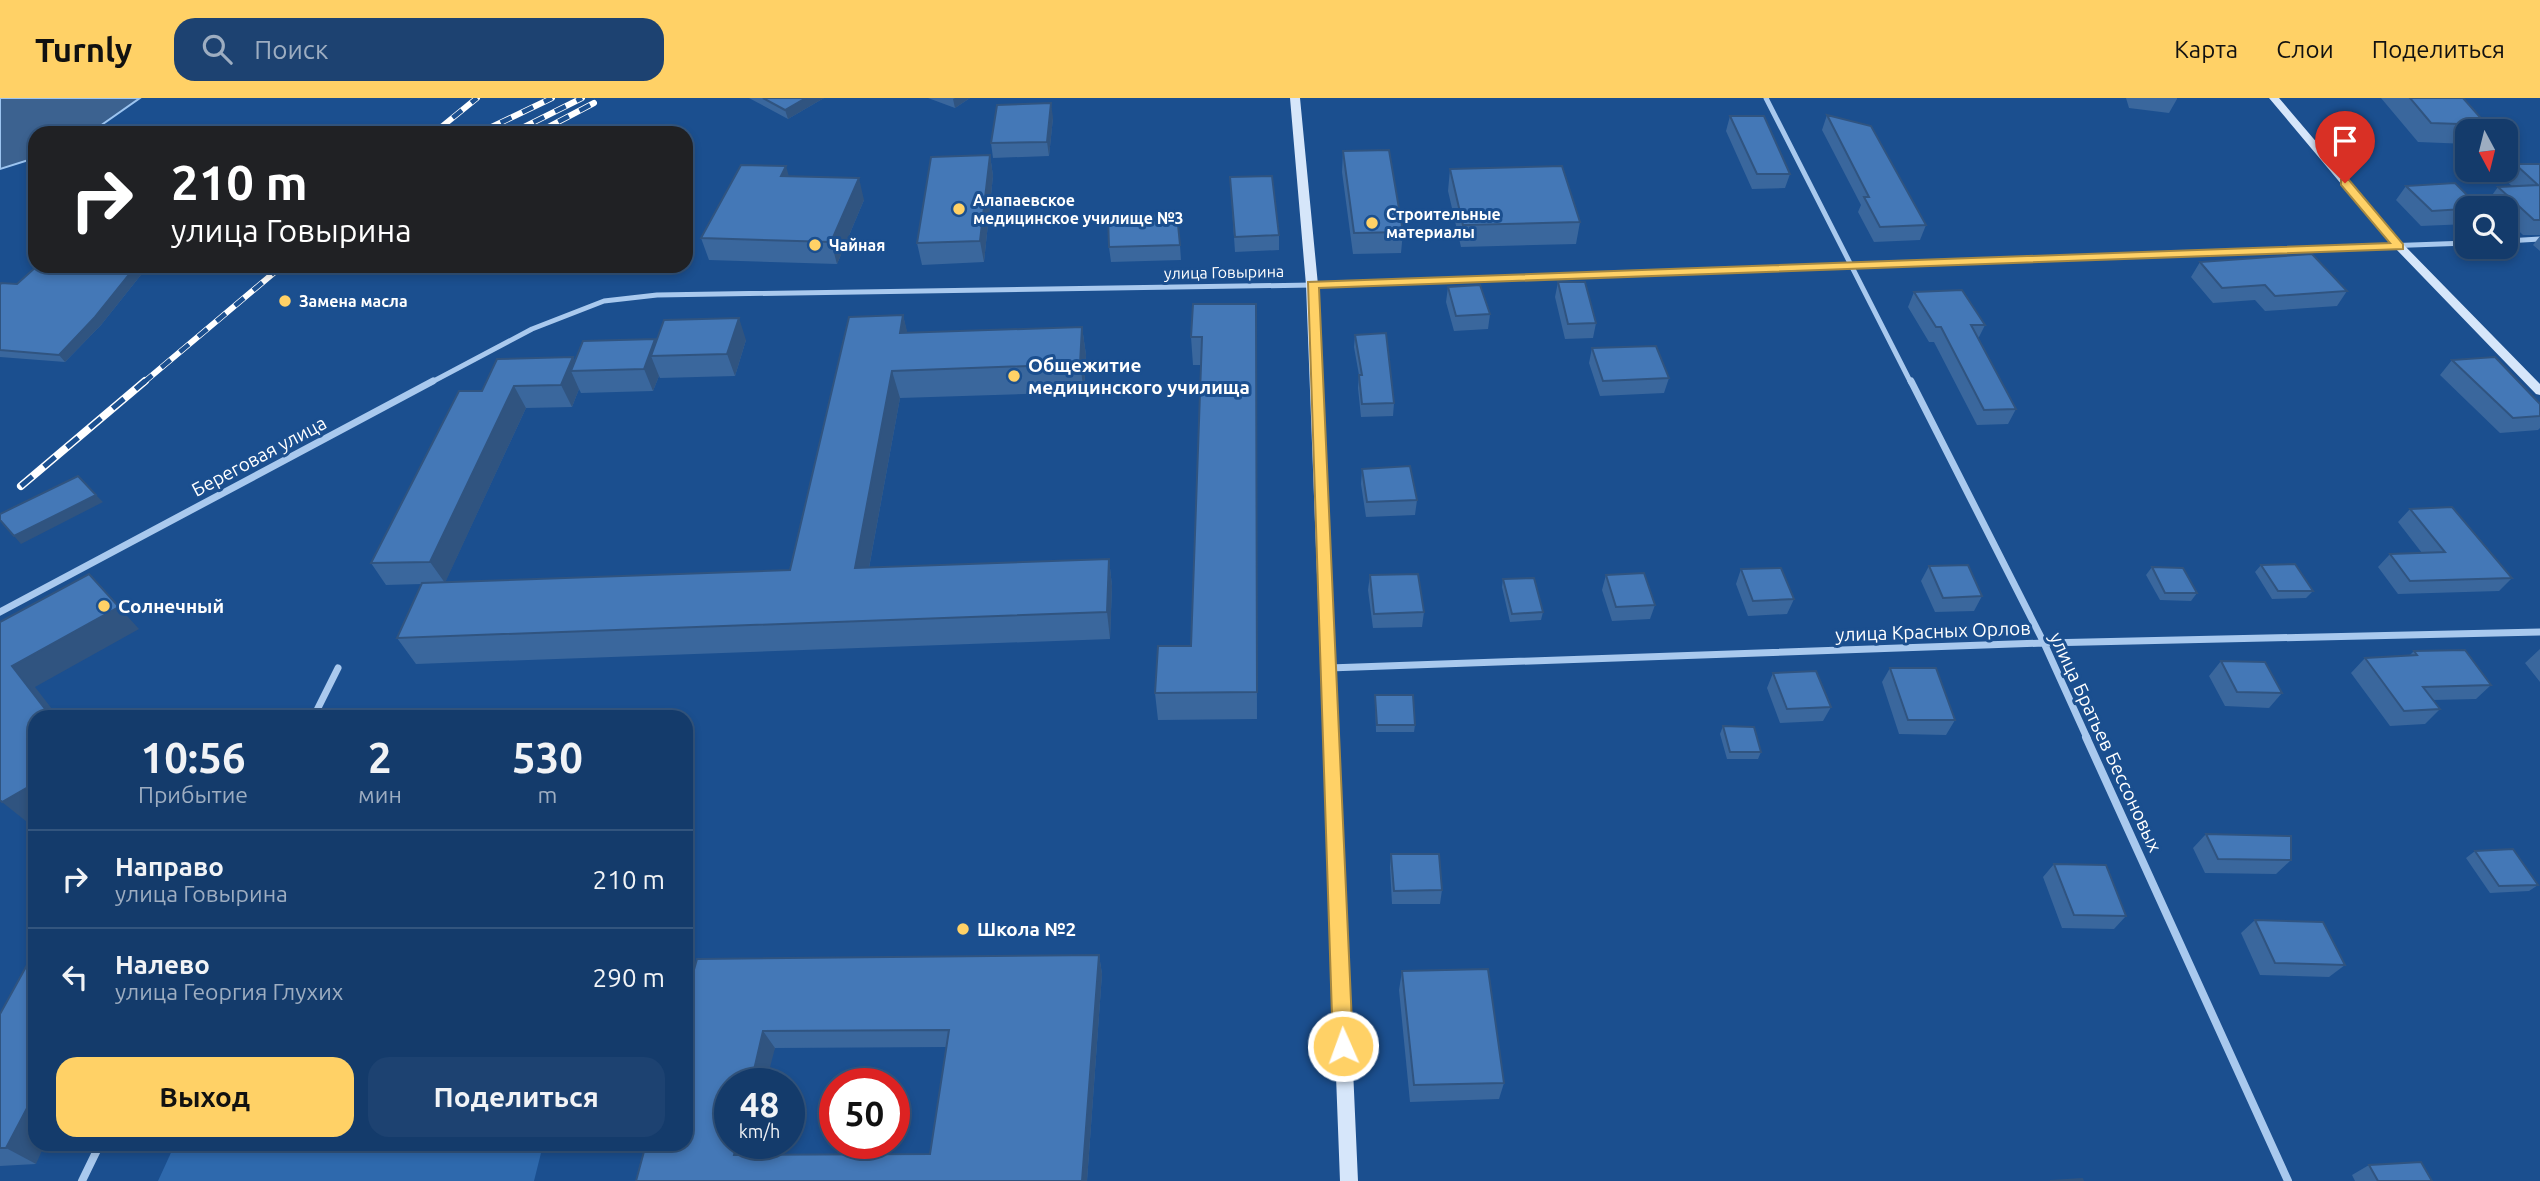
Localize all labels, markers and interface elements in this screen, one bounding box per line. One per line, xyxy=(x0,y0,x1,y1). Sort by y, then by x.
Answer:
search box xyxy=(174,18,664,81)
icon: search xyxy=(198,30,236,68)
text: Turnly xyxy=(35,31,132,68)
text: Поиск xyxy=(254,35,328,64)
text: Карта xyxy=(2174,36,2238,63)
text: Слои xyxy=(2276,36,2334,63)
text: Поделиться xyxy=(2372,36,2505,63)
pin xyxy=(2315,111,2375,183)
north arrow xyxy=(2455,119,2518,182)
map controls xyxy=(2455,119,2518,259)
icon: arrive xyxy=(2326,122,2364,160)
icon: right xyxy=(56,154,147,245)
text: 210 m xyxy=(171,154,308,209)
place label: Алапаевское медицинское училище №3 xyxy=(973,191,1184,227)
button: search xyxy=(2455,196,2518,259)
marker: Алапаевское медицинское училище №3 xyxy=(951,201,967,217)
place label: Строительные материалы xyxy=(1386,205,1501,241)
text: улица Говырина xyxy=(171,212,412,248)
marker: Строительные материалы xyxy=(1364,215,1380,231)
place label: Чайная xyxy=(829,236,885,254)
marker: Чайная xyxy=(807,237,823,253)
street label: улица Говырина xyxy=(1164,262,1284,282)
place label: Замена масла xyxy=(299,292,408,310)
marker: Замена масла xyxy=(277,293,293,309)
place label: Общежитие медицинского училища xyxy=(1028,354,1250,398)
marker: Общежитие медицинского училища xyxy=(1006,368,1022,384)
street label: Береговая улица xyxy=(188,411,330,501)
place label: Солнечный xyxy=(118,595,224,617)
marker: Солнечный xyxy=(96,598,112,614)
street label: улица Красных Орлов xyxy=(1835,617,2031,645)
street label: улица Братьев Бессоновых xyxy=(2045,629,2167,856)
text: 10:56 xyxy=(140,734,246,781)
text: 2 xyxy=(368,734,392,781)
text: 530 xyxy=(512,734,583,781)
text: Прибытие xyxy=(138,782,248,807)
text: мин xyxy=(358,782,402,807)
text: m xyxy=(537,782,557,807)
text: Направо xyxy=(115,852,224,881)
icon: right xyxy=(56,860,94,898)
text: 210 m xyxy=(593,865,665,894)
text: улица Говырина xyxy=(115,881,288,906)
place label: Школа №2 xyxy=(977,918,1076,940)
marker: Школа №2 xyxy=(955,921,971,937)
text: Налево xyxy=(115,950,210,979)
icon: left xyxy=(56,958,94,996)
text: 290 m xyxy=(593,963,665,992)
text: улица Георгия Глухих xyxy=(115,979,343,1004)
position arrow xyxy=(1306,1009,1380,1083)
button: Выход xyxy=(56,1057,354,1137)
button: Поделиться xyxy=(368,1057,665,1137)
speed limit sign: 50 xyxy=(819,1068,910,1159)
text: 48 xyxy=(740,1084,779,1124)
text: km/h xyxy=(739,1121,780,1141)

